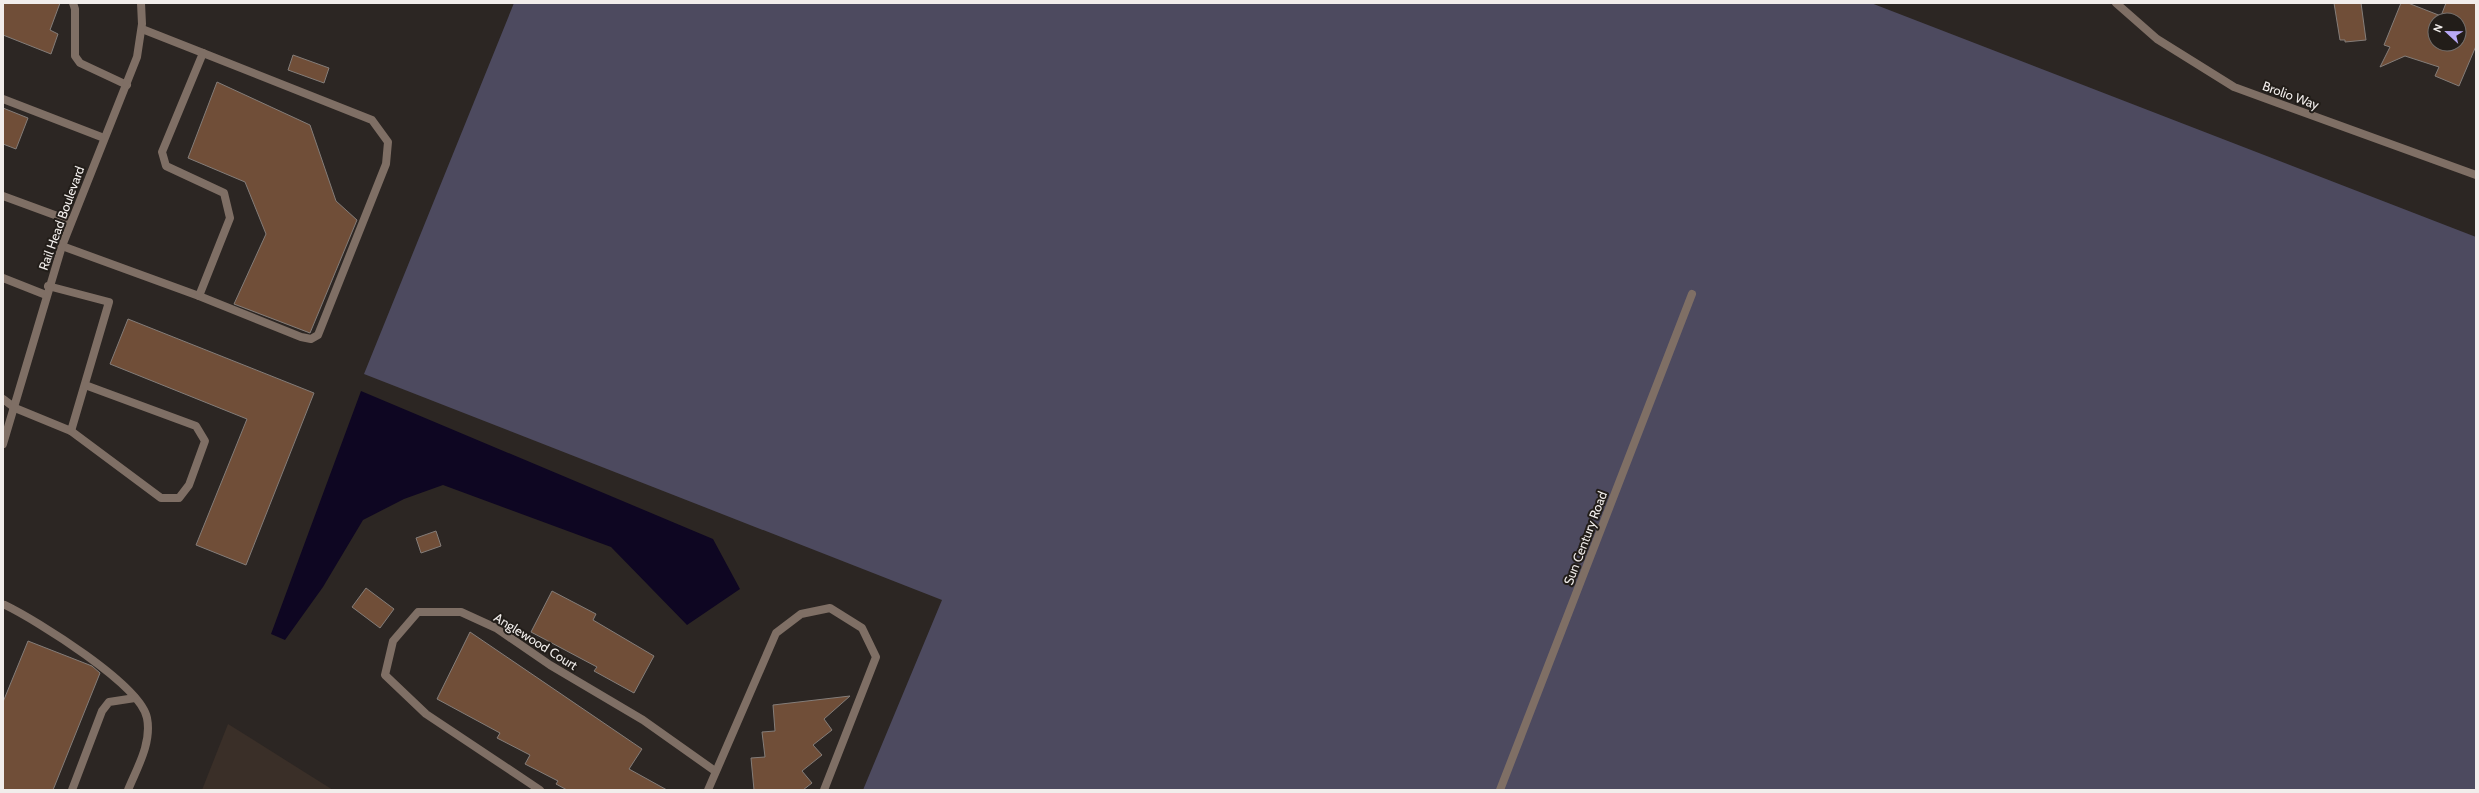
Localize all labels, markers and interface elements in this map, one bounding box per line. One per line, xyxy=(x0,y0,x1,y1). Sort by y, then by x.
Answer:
north arrow xyxy=(2427,12,2467,52)
text: N xyxy=(2430,22,2446,34)
street label: Brolio Way xyxy=(2261,77,2322,113)
street label: Rail Head Boulevard xyxy=(35,164,87,272)
street label: Sun Century Road xyxy=(1560,489,1610,587)
street label: Anglewood Court xyxy=(491,609,581,673)

